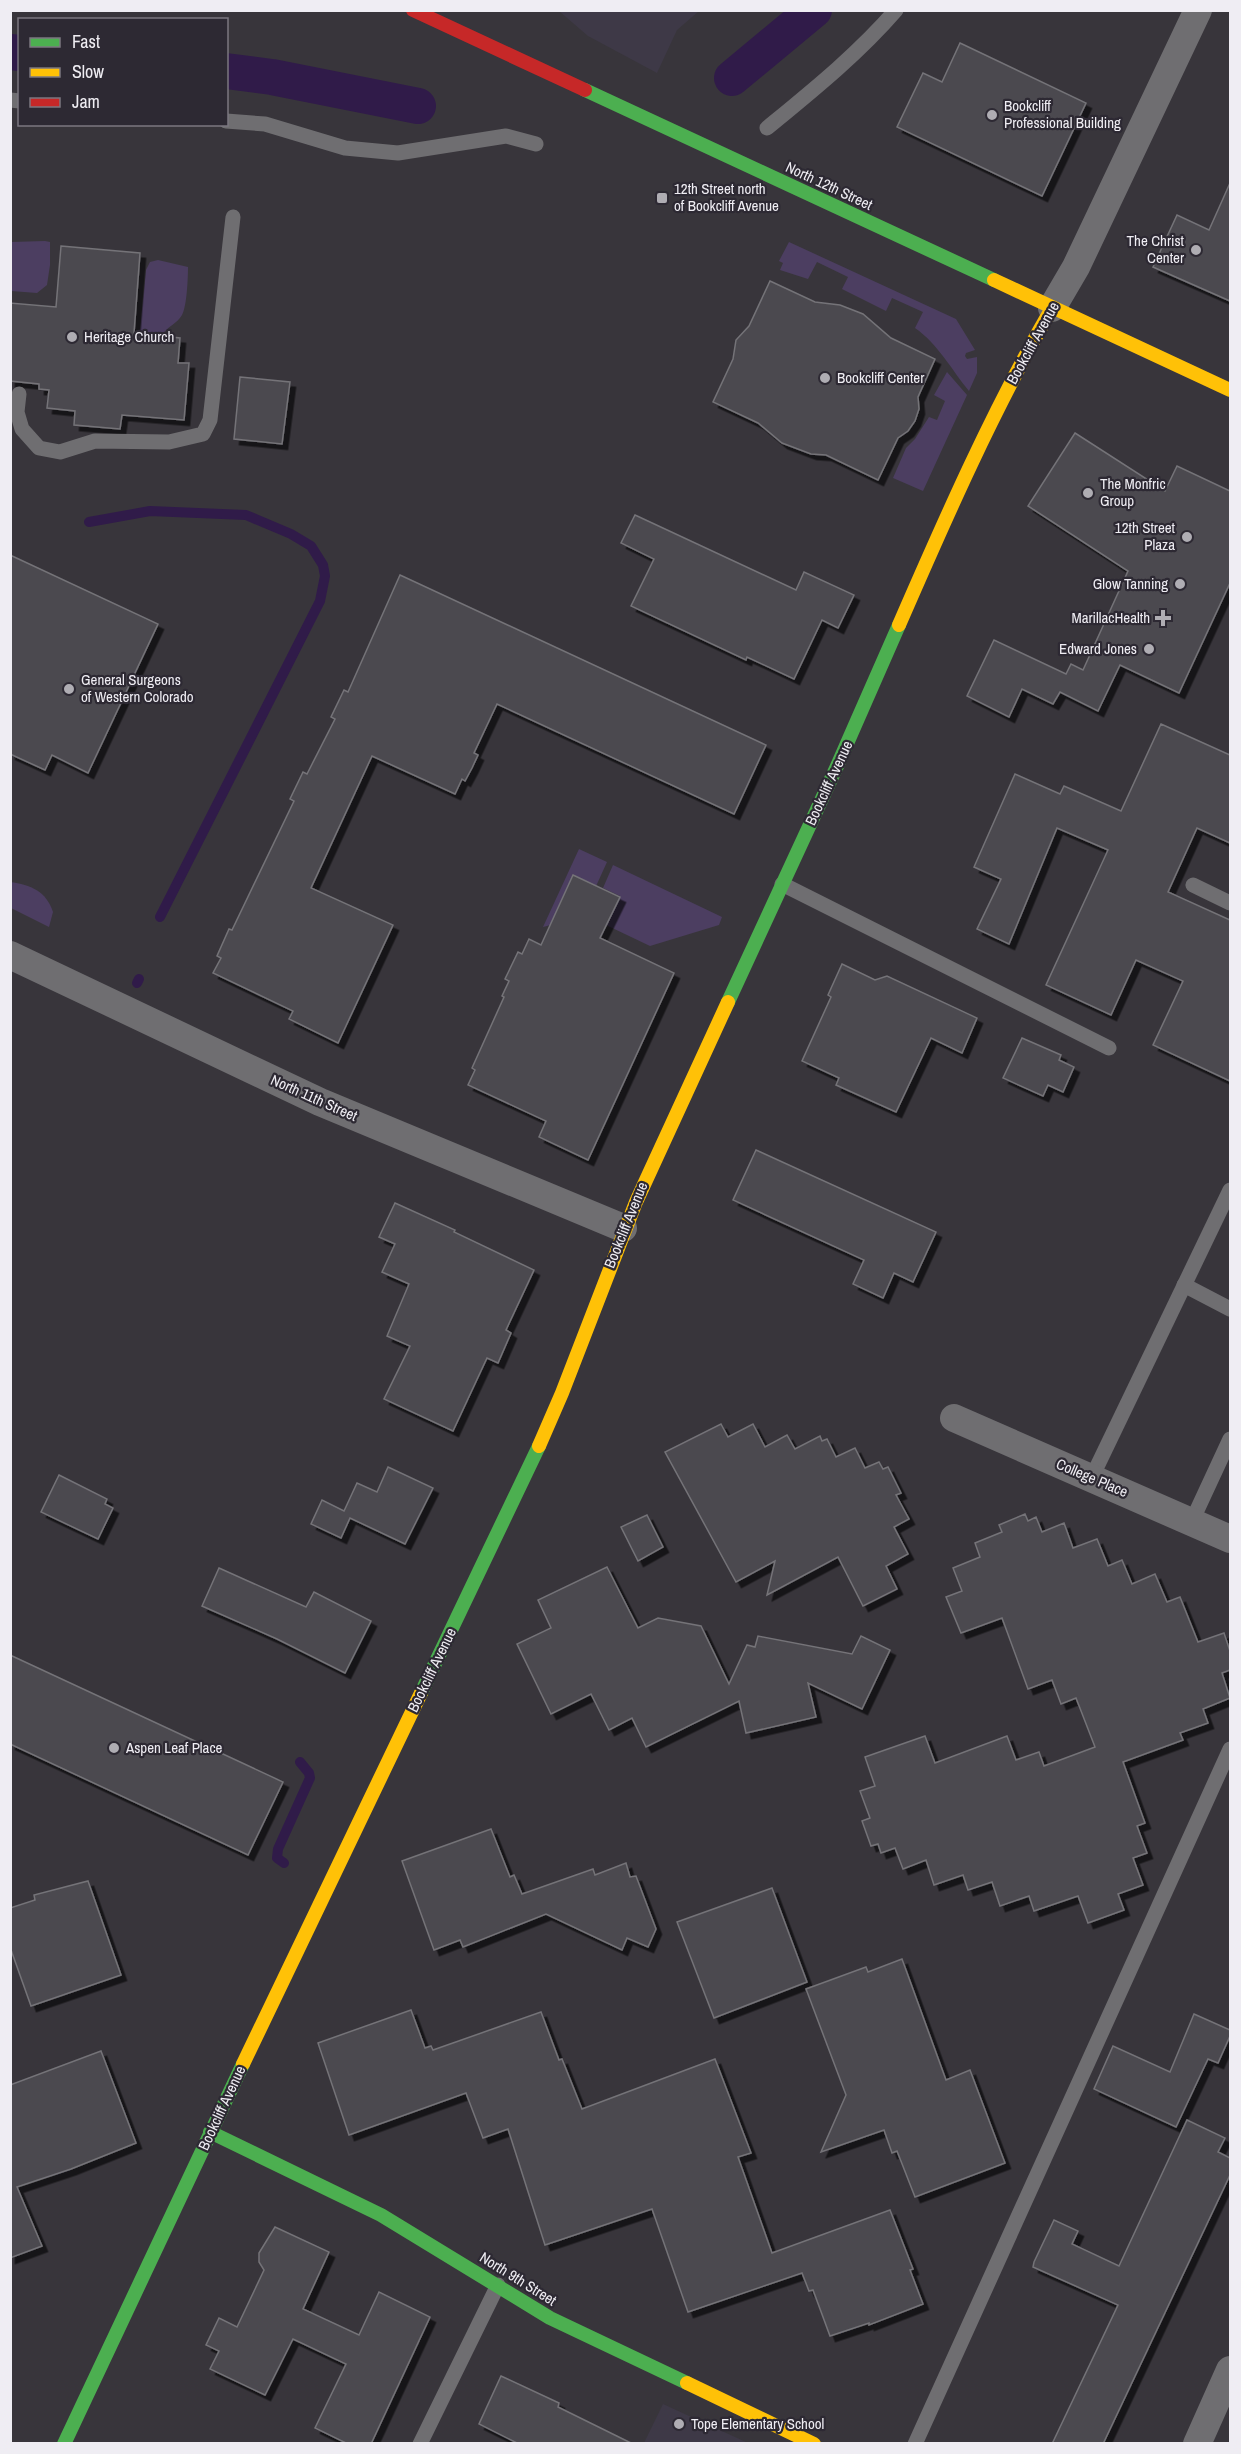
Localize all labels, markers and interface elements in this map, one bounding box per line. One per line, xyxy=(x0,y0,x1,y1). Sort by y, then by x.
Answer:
legend xyxy=(18,18,228,126)
text: Fast xyxy=(72,29,100,54)
text: Slow xyxy=(72,59,104,84)
text: Jam xyxy=(72,89,100,114)
place label: Bookcliff Professional Building xyxy=(1004,95,1121,133)
marker: Bookcliff Professional Building xyxy=(985,108,999,122)
street label: North 12th Street xyxy=(782,156,877,215)
place label: 12th Street north of Bookcliff Avenue xyxy=(674,178,779,216)
marker: 12th Street north of Bookcliff Avenue xyxy=(655,191,669,205)
place label: The Christ Center xyxy=(1127,230,1185,268)
marker: The Christ Center xyxy=(1189,243,1203,257)
street label: Bookcliff Avenue xyxy=(1001,298,1064,388)
place label: Heritage Church xyxy=(84,326,174,347)
marker: Heritage Church xyxy=(65,330,79,344)
place label: Bookcliff Center xyxy=(837,367,924,388)
marker: Bookcliff Center xyxy=(818,371,832,385)
place label: The Monfric Group xyxy=(1100,473,1166,511)
marker: The Monfric Group xyxy=(1081,486,1095,500)
place label: 12th Street Plaza xyxy=(1115,517,1176,555)
marker: 12th Street Plaza xyxy=(1180,530,1194,544)
place label: Glow Tanning xyxy=(1093,573,1168,594)
marker: Glow Tanning xyxy=(1173,577,1187,591)
place label: MarillacHealth xyxy=(1071,607,1150,628)
marker: MarillacHealth xyxy=(1154,609,1172,627)
place label: Edward Jones xyxy=(1059,638,1137,659)
marker: Edward Jones xyxy=(1142,642,1156,656)
place label: General Surgeons of Western Colorado xyxy=(81,669,194,707)
marker: General Surgeons of Western Colorado xyxy=(62,682,76,696)
street label: Bookcliff Avenue xyxy=(800,737,857,829)
street label: North 11th Street xyxy=(268,1069,361,1126)
street label: Bookcliff Avenue xyxy=(599,1178,652,1271)
street label: College Place xyxy=(1053,1453,1131,1502)
street label: Bookcliff Avenue xyxy=(402,1624,461,1715)
place label: Aspen Leaf Place xyxy=(125,1737,223,1758)
marker: Aspen Leaf Place xyxy=(107,1741,121,1755)
street label: Bookcliff Avenue xyxy=(193,2062,250,2154)
street label: North 9th Street xyxy=(476,2247,561,2311)
place label: Tope Elementary School xyxy=(691,2413,824,2434)
marker: Tope Elementary School xyxy=(672,2417,686,2431)

